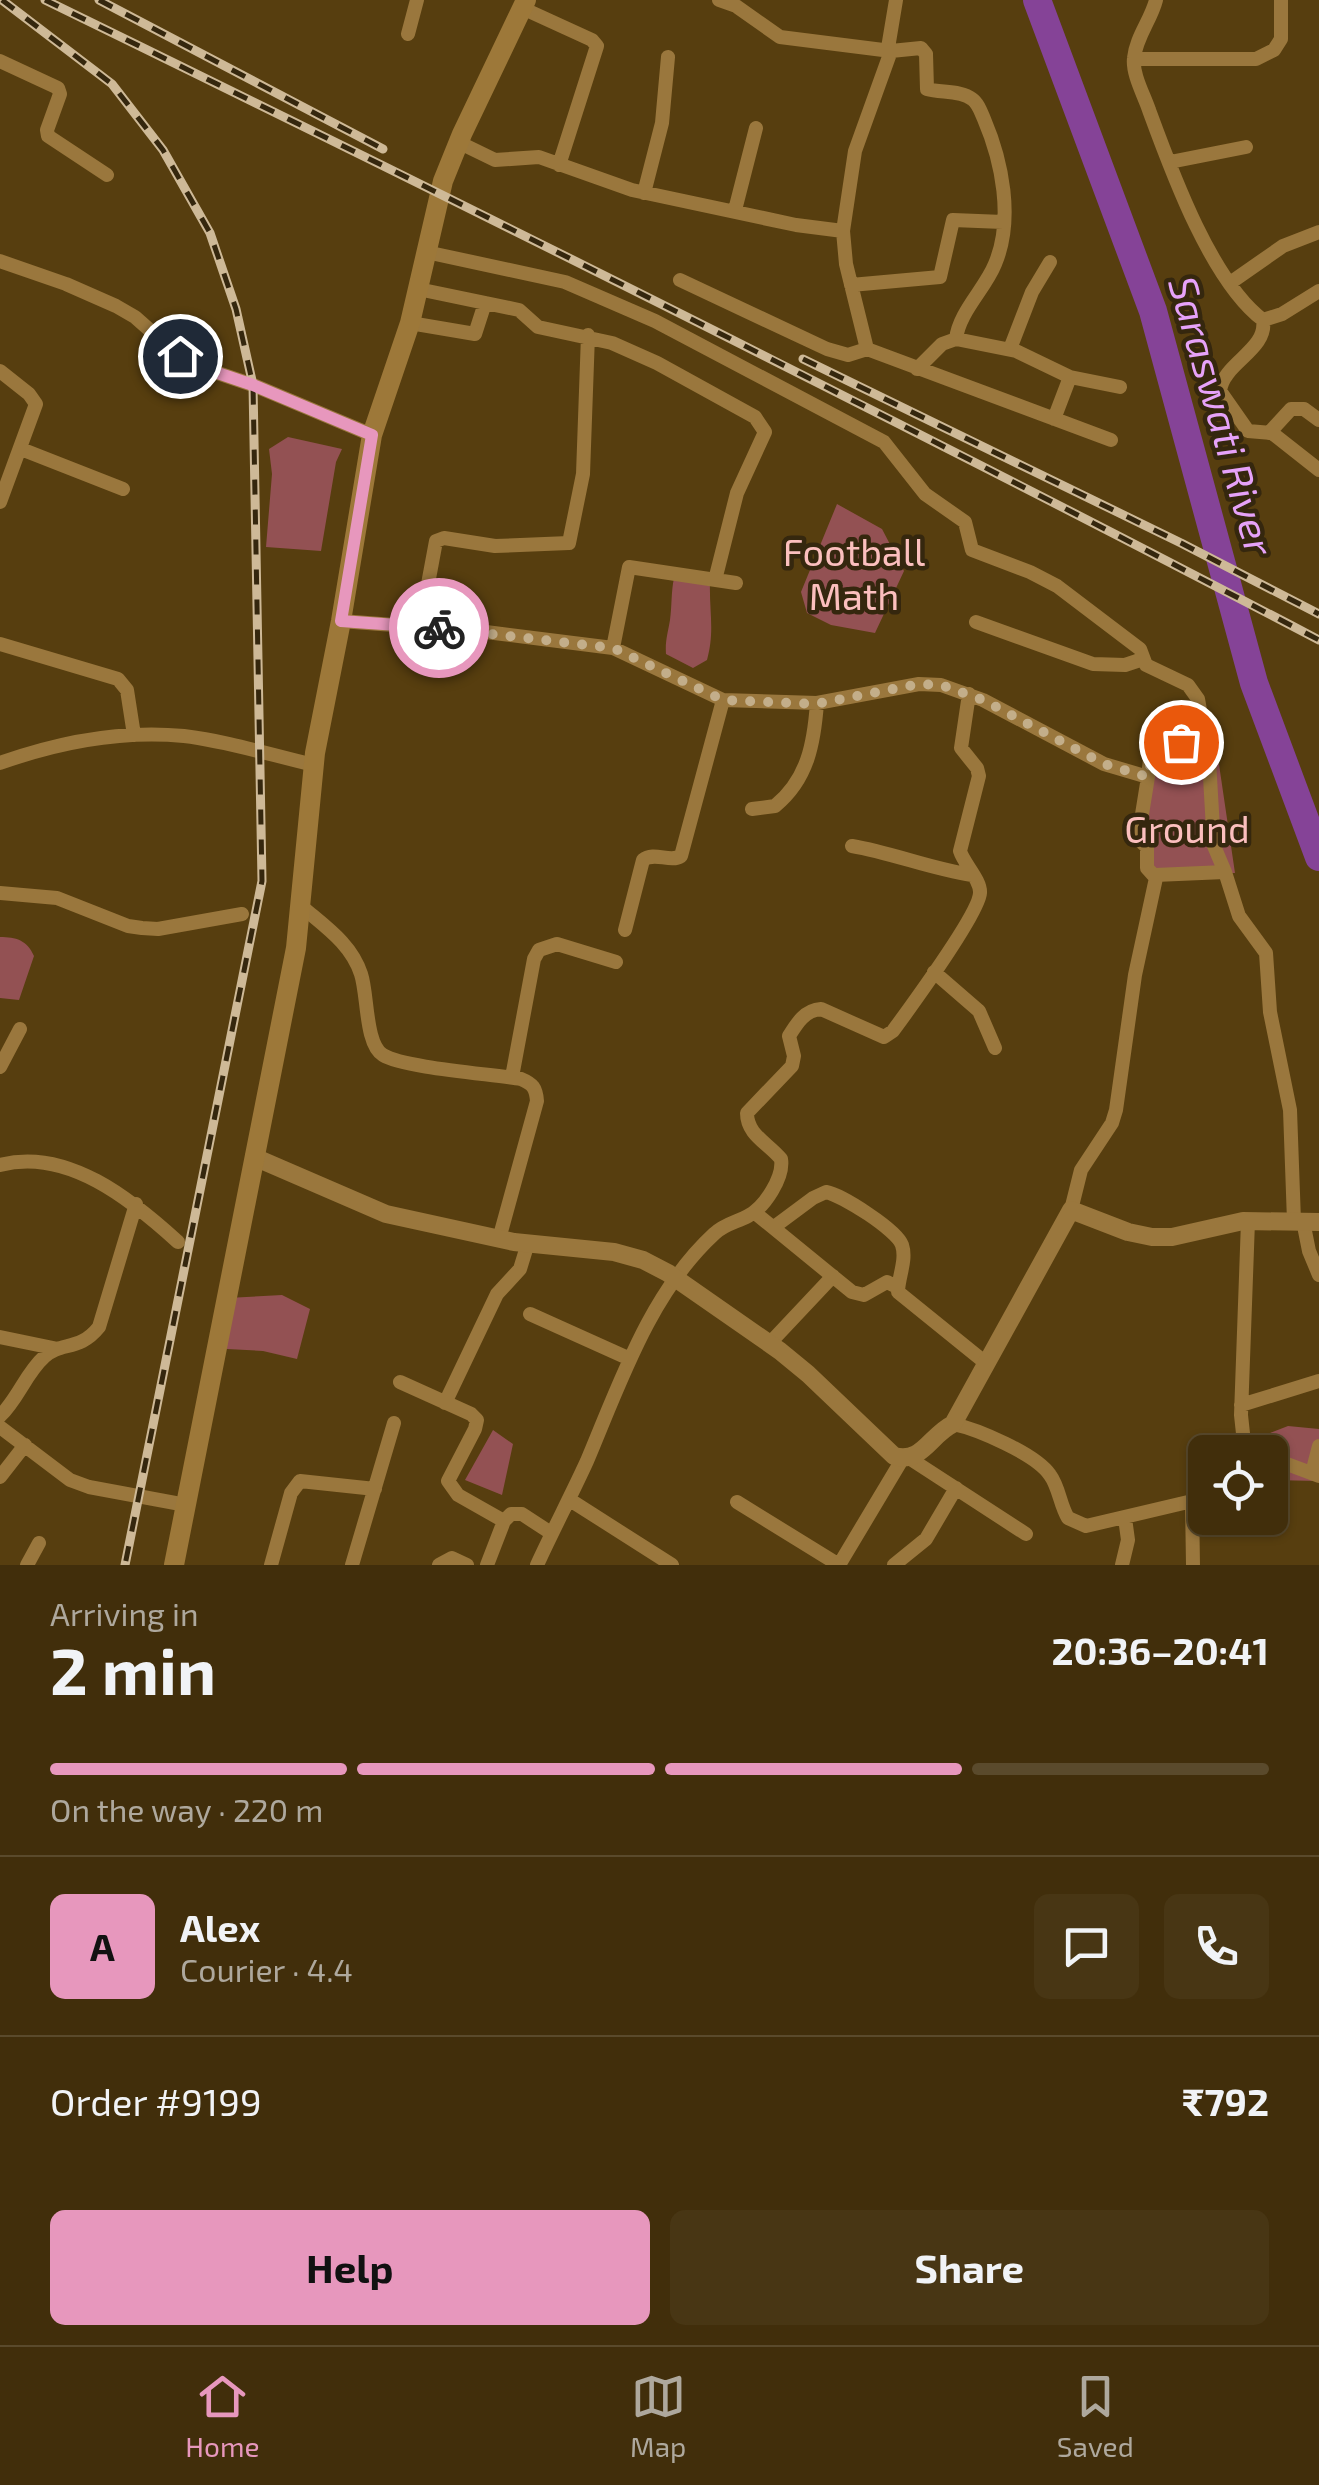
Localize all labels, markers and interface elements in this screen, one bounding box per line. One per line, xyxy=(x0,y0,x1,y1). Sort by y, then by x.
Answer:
water label: Saraswati River xyxy=(1160,270,1286,562)
pin xyxy=(138,314,223,399)
icon: home xyxy=(153,329,208,384)
park label: Football Math xyxy=(783,528,925,618)
courier xyxy=(389,578,489,678)
icon: bike xyxy=(412,601,467,656)
pin xyxy=(1139,700,1224,785)
icon: bag xyxy=(1154,715,1209,770)
park label: Ground xyxy=(1124,805,1250,851)
map controls xyxy=(1188,1435,1288,1535)
button: locate xyxy=(1188,1435,1288,1535)
text: Arriving in xyxy=(50,1594,199,1632)
text: 20:36–20:41 xyxy=(1051,1627,1269,1673)
text: 2 min xyxy=(50,1630,216,1708)
text: On the way · 220 m xyxy=(50,1790,323,1828)
button: chat xyxy=(1034,1894,1139,1999)
button: phone xyxy=(1164,1894,1269,1999)
text: Alex xyxy=(180,1904,260,1950)
text: A xyxy=(90,1923,115,1969)
text: Courier · 4.4 xyxy=(180,1950,353,1988)
text: Order #9199 xyxy=(50,2078,262,2124)
text: ₹792 xyxy=(1182,2078,1269,2124)
button: Help xyxy=(50,2210,650,2325)
button: Share xyxy=(670,2210,1269,2325)
tab: Home xyxy=(185,2369,259,2463)
tab: Map xyxy=(630,2369,686,2463)
tab: Saved xyxy=(1057,2369,1134,2463)

